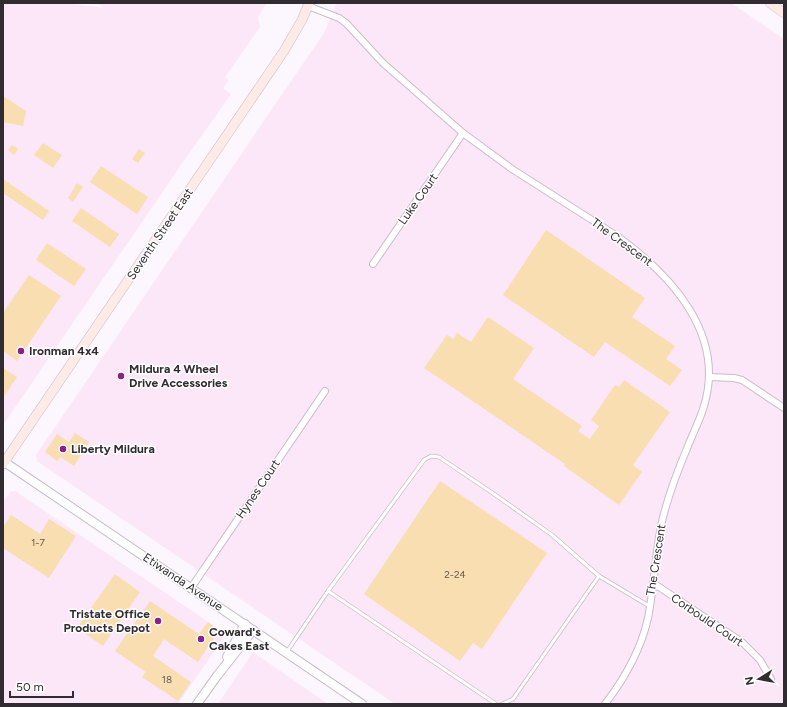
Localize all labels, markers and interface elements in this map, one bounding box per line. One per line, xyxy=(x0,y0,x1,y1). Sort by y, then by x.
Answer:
street label: Luke Court xyxy=(395,170,441,227)
street label: Seventh Street East xyxy=(124,185,196,282)
street label: The Crescent xyxy=(589,215,656,269)
place label: Ironman 4x4 xyxy=(29,344,99,358)
marker: Ironman 4x4 xyxy=(16,346,26,356)
place label: Mildura 4 Wheel Drive Accessories xyxy=(129,362,228,390)
marker: Mildura 4 Wheel Drive Accessories xyxy=(116,371,126,381)
place label: Liberty Mildura xyxy=(71,442,155,456)
marker: Liberty Mildura xyxy=(58,444,68,454)
street label: Hynes Court xyxy=(233,457,283,521)
street label: The Crescent xyxy=(643,523,669,597)
house number: 1-7 xyxy=(31,536,45,549)
street label: Etiwanda Avenue xyxy=(140,550,226,614)
house number: 2-24 xyxy=(444,568,466,581)
street label: Corbould Court xyxy=(668,591,746,650)
place label: Tristate Office Products Depot xyxy=(63,607,150,635)
marker: Tristate Office Products Depot xyxy=(153,616,163,626)
place label: Coward's Cakes East xyxy=(209,625,269,653)
marker: Coward's Cakes East xyxy=(196,634,206,644)
north arrow xyxy=(739,659,779,699)
scale bar xyxy=(10,673,73,699)
house number: 18 xyxy=(162,673,172,686)
text: N xyxy=(742,675,757,686)
text: 50 m xyxy=(16,680,44,694)

